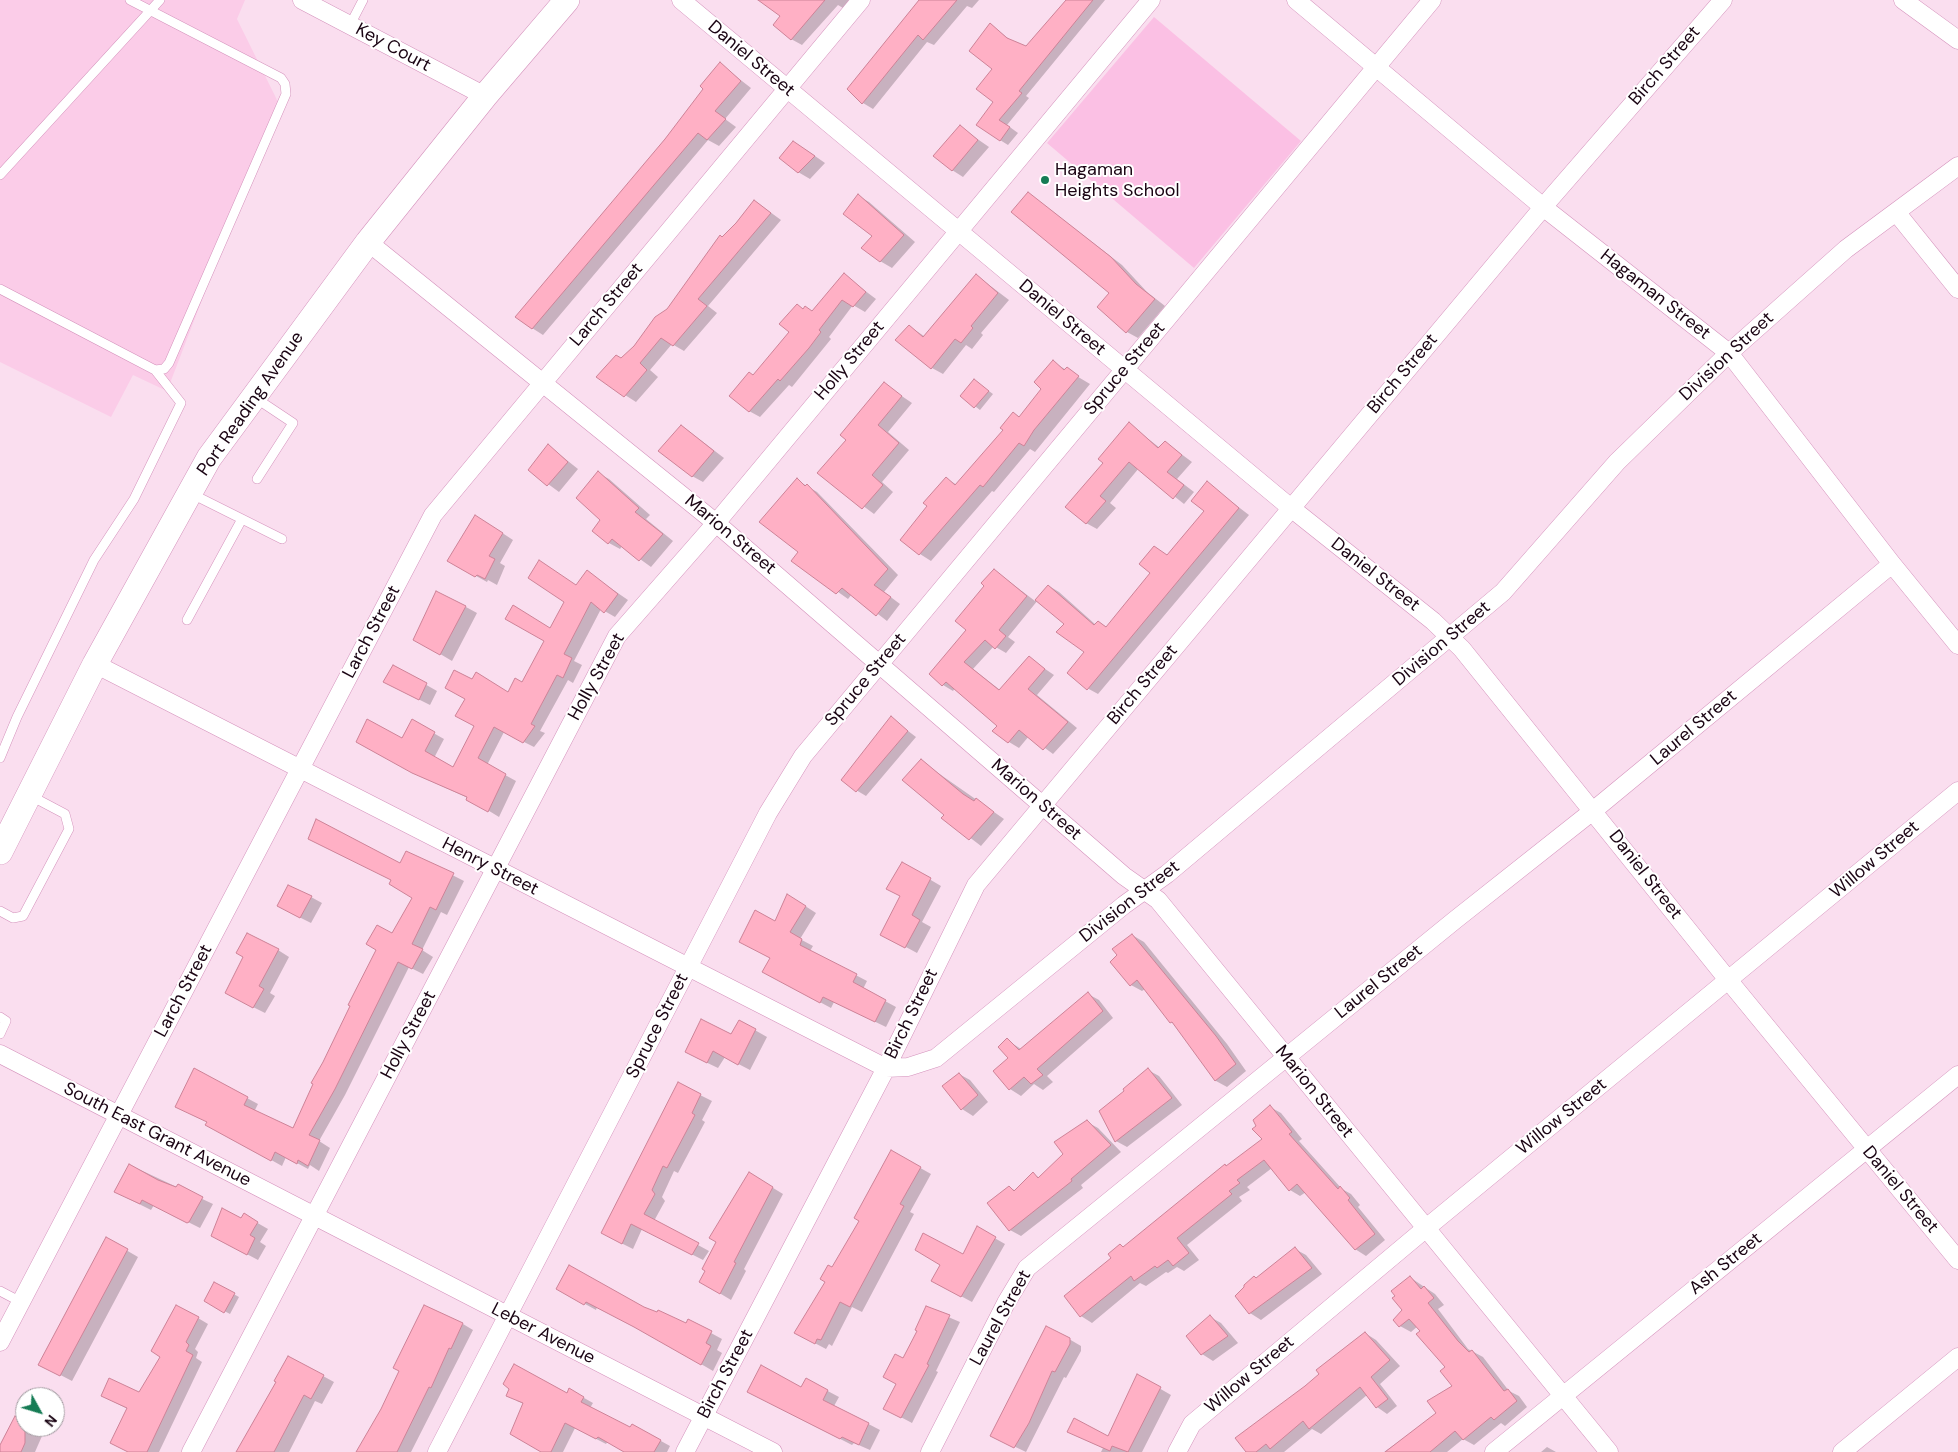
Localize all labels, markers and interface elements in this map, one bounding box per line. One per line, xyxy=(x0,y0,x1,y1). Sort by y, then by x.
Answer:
street label: Daniel Street xyxy=(703,16,799,102)
street label: Key Court xyxy=(352,19,434,77)
street label: Birch Street xyxy=(1625,22,1705,110)
place label: Hagaman Heights School xyxy=(1055,159,1180,202)
marker: Hagaman Heights School xyxy=(1039,174,1051,186)
street label: Hagaman Street xyxy=(1596,245,1714,345)
street label: Larch Street xyxy=(566,259,648,351)
street label: Daniel Street xyxy=(1014,275,1110,361)
street label: Division Street xyxy=(1676,308,1778,406)
street label: Holly Street xyxy=(811,317,889,405)
street label: Spruce Street xyxy=(1080,318,1170,420)
street label: Port Reading Avenue xyxy=(193,328,309,480)
street label: Birch Street xyxy=(1363,330,1443,418)
street label: Marion Street xyxy=(680,491,780,579)
street label: Daniel Street xyxy=(1326,534,1424,616)
street label: Larch Street xyxy=(339,582,405,682)
street label: Division Street xyxy=(1389,597,1495,691)
street label: Holly Street xyxy=(564,629,630,725)
street label: Spruce Street xyxy=(821,629,911,731)
street label: Birch Street xyxy=(1103,641,1183,729)
street label: Laurel Street xyxy=(1646,686,1742,770)
street label: Marion Street xyxy=(986,755,1086,845)
street label: Willow Street xyxy=(1826,816,1924,904)
street label: Daniel Street xyxy=(1604,826,1686,924)
street label: Henry Street xyxy=(438,833,542,901)
street label: Division Street xyxy=(1076,856,1184,948)
street label: Laurel Street xyxy=(1331,940,1427,1024)
street label: Larch Street xyxy=(151,941,217,1041)
street label: Birch Street xyxy=(881,965,943,1063)
street label: Spruce Street xyxy=(622,970,694,1082)
street label: Holly Street xyxy=(377,987,441,1083)
street label: Marion Street xyxy=(1270,1041,1358,1143)
street label: Willow Street xyxy=(1513,1074,1611,1160)
street label: South East Grant Avenue xyxy=(60,1078,254,1192)
street label: Daniel Street xyxy=(1857,1142,1943,1238)
street label: Ash Street xyxy=(1685,1228,1767,1300)
street label: Laurel Street xyxy=(966,1266,1036,1370)
street label: Leber Avenue xyxy=(488,1299,598,1369)
street label: Birch Street xyxy=(693,1326,759,1422)
street label: Willow Street xyxy=(1201,1331,1299,1419)
north arrow xyxy=(15,1387,65,1437)
text: N xyxy=(41,1411,61,1430)

